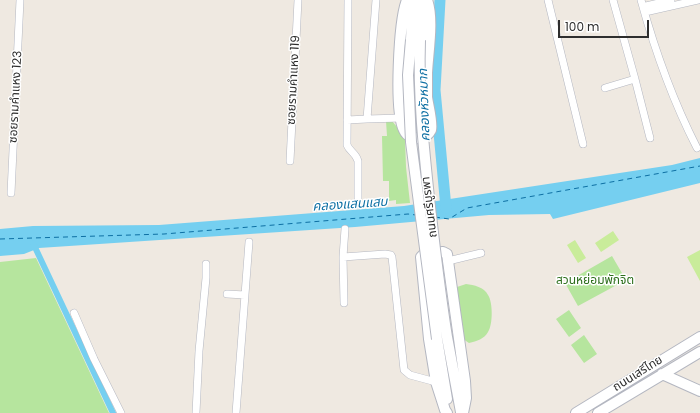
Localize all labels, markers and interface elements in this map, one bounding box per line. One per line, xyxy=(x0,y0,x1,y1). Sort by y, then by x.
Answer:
scale bar xyxy=(560,12,651,38)
text: 100 m xyxy=(565,18,599,35)
street label: ซอยรามคำแหง 119 xyxy=(284,35,304,125)
street label: ซอยรามคำแหง 123 xyxy=(6,51,26,143)
water label: คลองหัวหมาก xyxy=(416,68,434,142)
street label: ถนนศรีบูรพา xyxy=(419,176,441,238)
water label: คลองแสนแสบ xyxy=(312,195,388,215)
park label: สวนหย่อมพักจิต xyxy=(556,274,634,288)
street label: ถนนเสรีไทย xyxy=(610,353,666,395)

